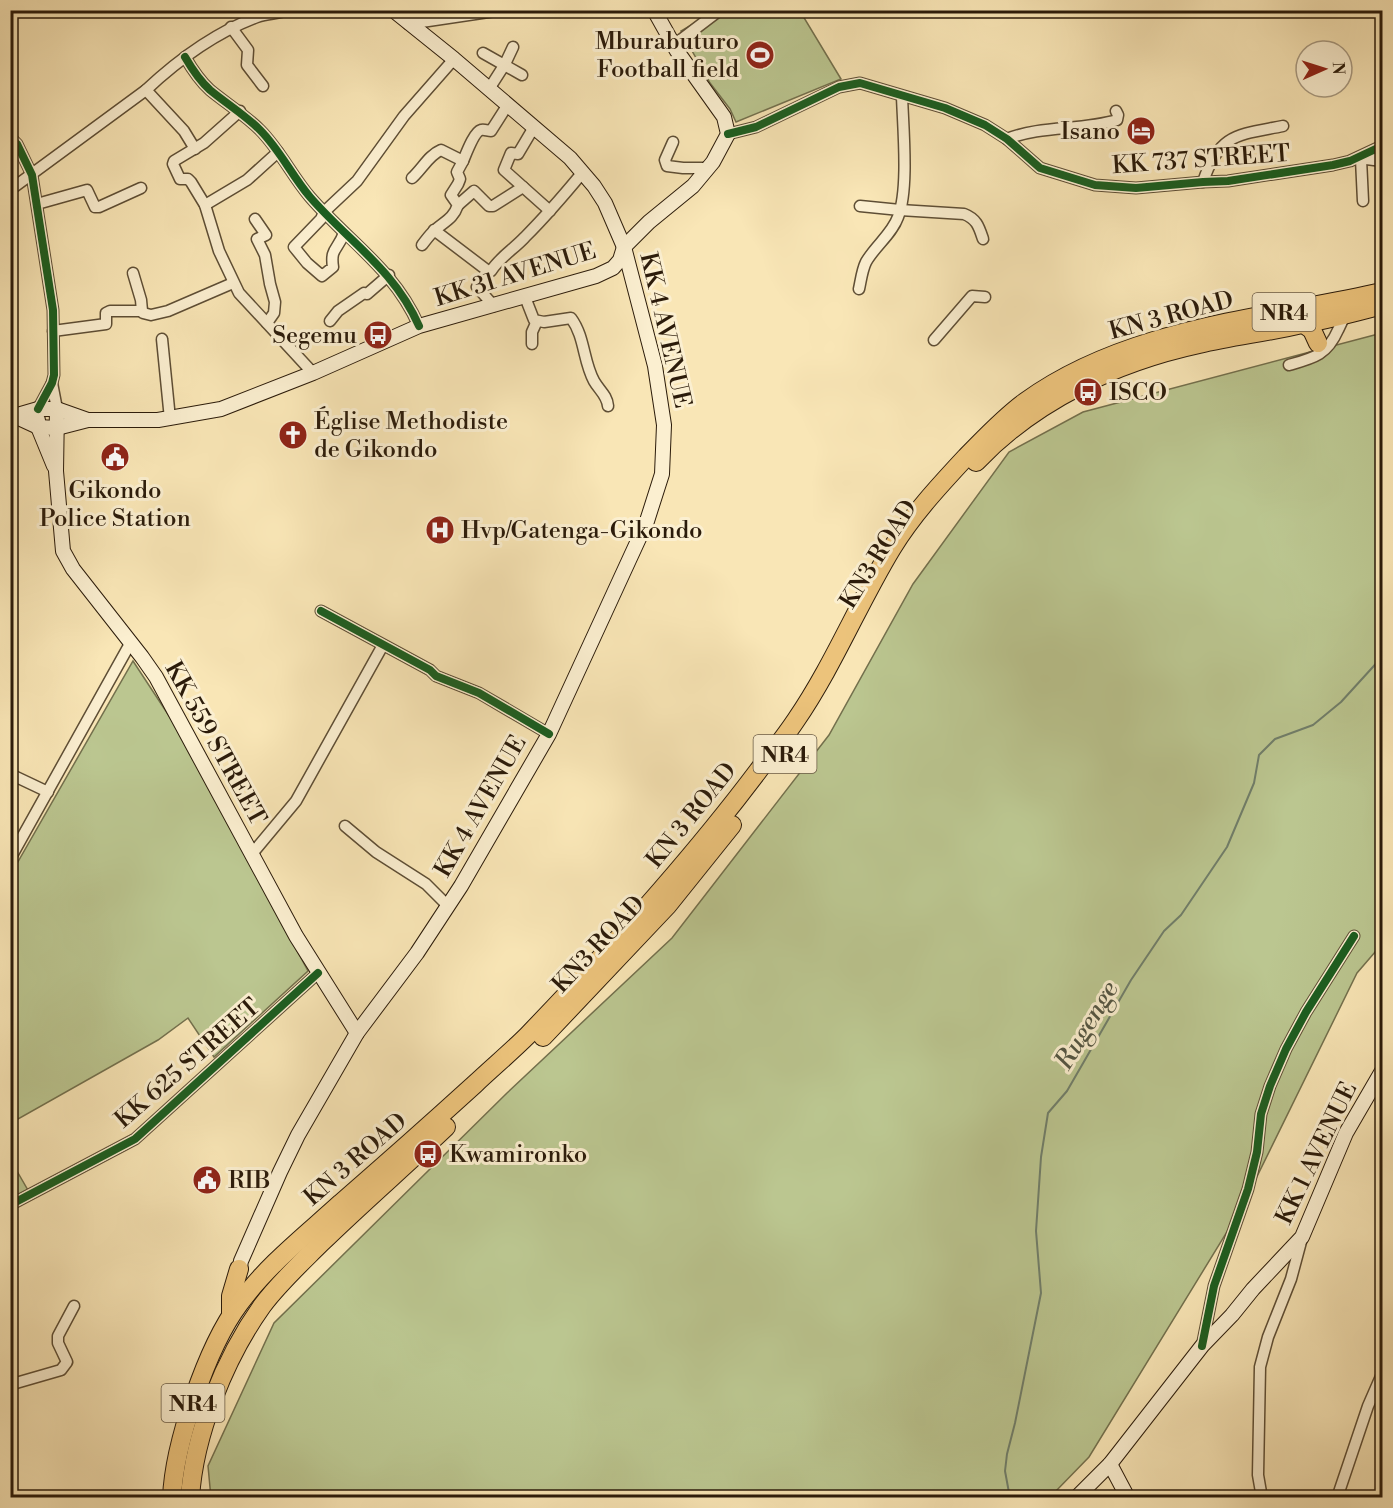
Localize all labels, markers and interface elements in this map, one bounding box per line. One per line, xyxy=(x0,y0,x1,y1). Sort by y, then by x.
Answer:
place label: Mburabuturo Football field xyxy=(595,27,739,85)
sports icon: Mburabuturo Football field xyxy=(744,39,776,71)
north arrow xyxy=(1294,39,1354,99)
text: N xyxy=(1328,61,1348,75)
hotel icon: Isano xyxy=(1125,115,1157,147)
place label: Isano xyxy=(1060,117,1120,147)
street label: KK 737 STREET xyxy=(1111,139,1291,181)
street label: KK 31 AVENUE xyxy=(431,236,600,314)
street label: KK 4 AVENUE xyxy=(633,249,698,411)
street label: KN 3 ROAD xyxy=(1106,285,1237,347)
road number: NR4 xyxy=(1252,293,1316,331)
bus stop icon: Segemu xyxy=(362,319,394,351)
place label: Segemu xyxy=(272,321,357,351)
bus stop icon: ISCO xyxy=(1072,376,1104,408)
place label: ISCO xyxy=(1109,378,1167,408)
place label: Église Methodiste de Gikondo xyxy=(314,406,508,465)
church icon: Église Methodiste de Gikondo xyxy=(277,419,309,451)
public building icon: Gikondo Police Station xyxy=(99,441,131,473)
place label: Gikondo Police Station xyxy=(39,476,191,534)
street label: KN3 ROAD xyxy=(834,495,924,614)
hospital icon: Hvp/Gatenga-Gikondo xyxy=(424,514,456,546)
place label: Hvp/Gatenga-Gikondo xyxy=(461,516,703,546)
street label: KK 559 STREET xyxy=(158,656,273,831)
street label: KK 4 AVENUE xyxy=(428,730,534,883)
road number: NR4 xyxy=(754,735,816,773)
street label: KN 3 ROAD xyxy=(640,757,744,875)
street label: KN3 ROAD xyxy=(546,890,652,1000)
water label: Rugenge xyxy=(1047,975,1126,1076)
street label: KK 625 STREET xyxy=(109,992,267,1135)
street label: KK 1 AVENUE xyxy=(1269,1077,1364,1230)
street label: KN 3 ROAD xyxy=(298,1107,414,1213)
bus stop icon: Kwamironko xyxy=(412,1138,444,1170)
place label: Kwamironko xyxy=(449,1140,587,1170)
public building icon: RIB xyxy=(191,1164,223,1196)
place label: RIB xyxy=(228,1166,271,1196)
road number: NR4 xyxy=(162,1384,224,1422)

